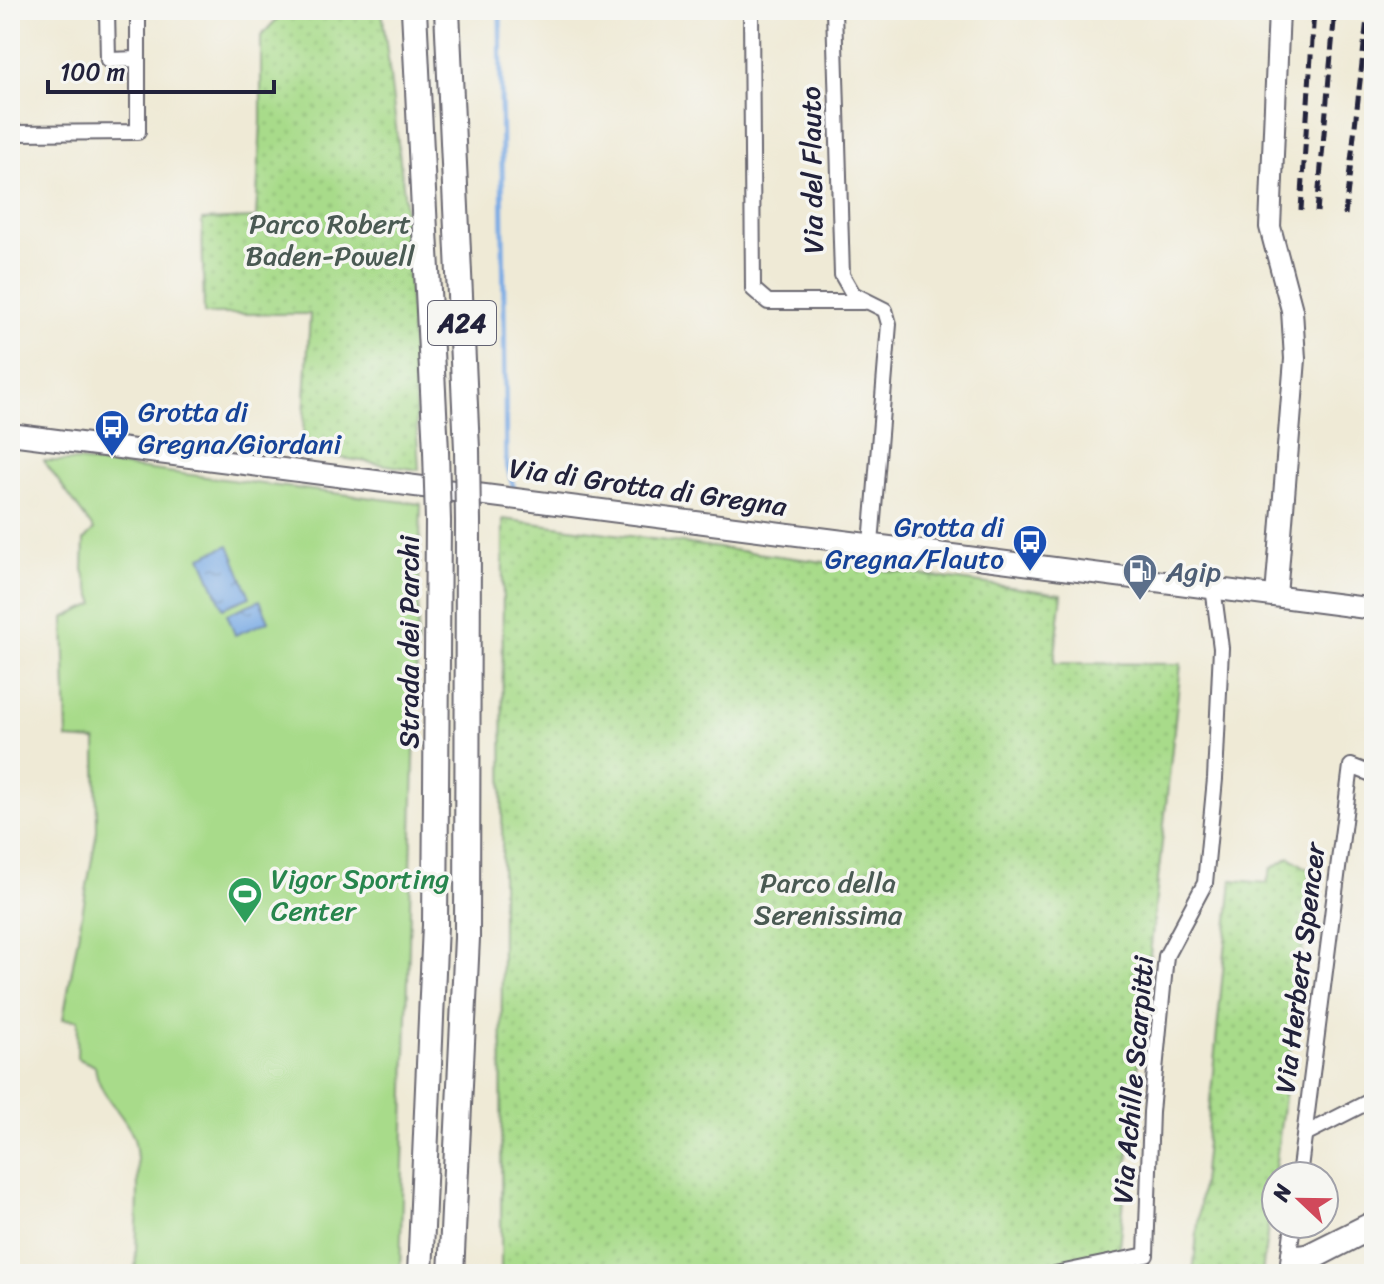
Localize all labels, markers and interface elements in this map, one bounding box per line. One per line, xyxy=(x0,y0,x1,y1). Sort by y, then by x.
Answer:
scale bar xyxy=(48,44,274,94)
text: 100 m xyxy=(60,51,125,93)
street label: Via del Flauto xyxy=(786,86,838,254)
park label: Parco Robert Baden-Powell xyxy=(246,199,415,280)
road number: A24 xyxy=(428,301,496,345)
place label: Grotta di Gregna/Giordani xyxy=(138,387,342,468)
bus stop icon: Grotta di Gregna/Giordani xyxy=(93,408,131,458)
street label: Via di Grotta di Gregna xyxy=(506,443,791,531)
place label: Grotta di Gregna/Flauto xyxy=(825,502,1005,583)
bus stop icon: Grotta di Gregna/Flauto xyxy=(1011,523,1049,573)
street label: Strada dei Parchi xyxy=(384,534,433,749)
place label: Agip xyxy=(1165,547,1221,596)
fuel station icon: Agip xyxy=(1121,552,1159,602)
street label: Via Herbert Spencer xyxy=(1260,839,1340,1096)
place label: Vigor Sporting Center xyxy=(271,854,450,935)
park label: Parco della Serenissima xyxy=(754,858,903,939)
sports icon: Vigor Sporting Center xyxy=(226,875,264,925)
street label: Via Achille Scarpitti xyxy=(1098,953,1168,1206)
north arrow xyxy=(1260,1160,1340,1240)
text: N xyxy=(1261,1178,1303,1208)

